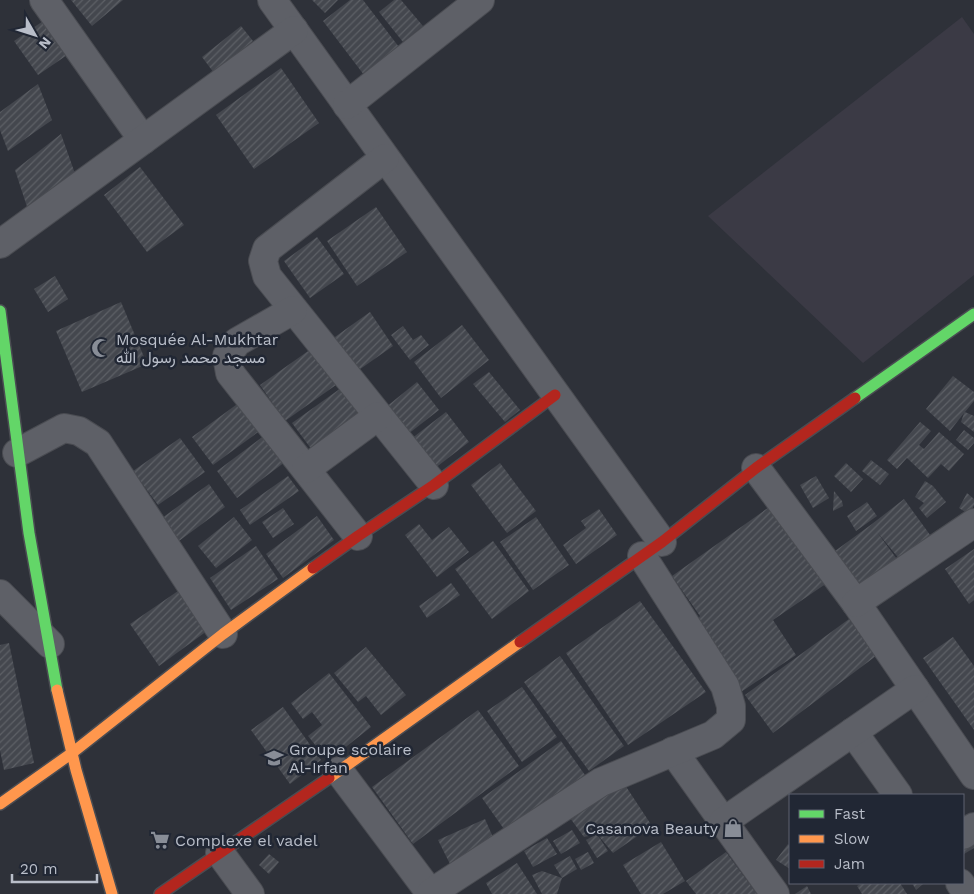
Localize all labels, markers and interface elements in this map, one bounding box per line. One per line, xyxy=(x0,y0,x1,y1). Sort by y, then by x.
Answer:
north arrow xyxy=(10,10,60,60)
text: N xyxy=(36,34,55,52)
place label: Mosquée Al-Mukhtar مسجد محمد رسول الله xyxy=(116,330,279,368)
mosque icon: Mosquée Al-Mukhtar مسجد محمد رسول الله xyxy=(90,337,112,359)
place label: Groupe scolaire Al-Irfan xyxy=(289,740,412,777)
school or university icon: Groupe scolaire Al-Irfan xyxy=(263,747,285,769)
legend xyxy=(789,794,964,884)
text: Fast xyxy=(834,805,866,823)
shop icon: Casanova Beauty xyxy=(722,817,744,839)
place label: Casanova Beauty xyxy=(585,819,719,838)
supermarket icon: Complexe el vadel xyxy=(149,829,171,851)
text: Slow xyxy=(834,830,870,848)
place label: Complexe el vadel xyxy=(175,831,318,850)
scale bar xyxy=(12,852,98,884)
text: Jam xyxy=(834,855,865,873)
text: 20 m xyxy=(20,860,58,878)

